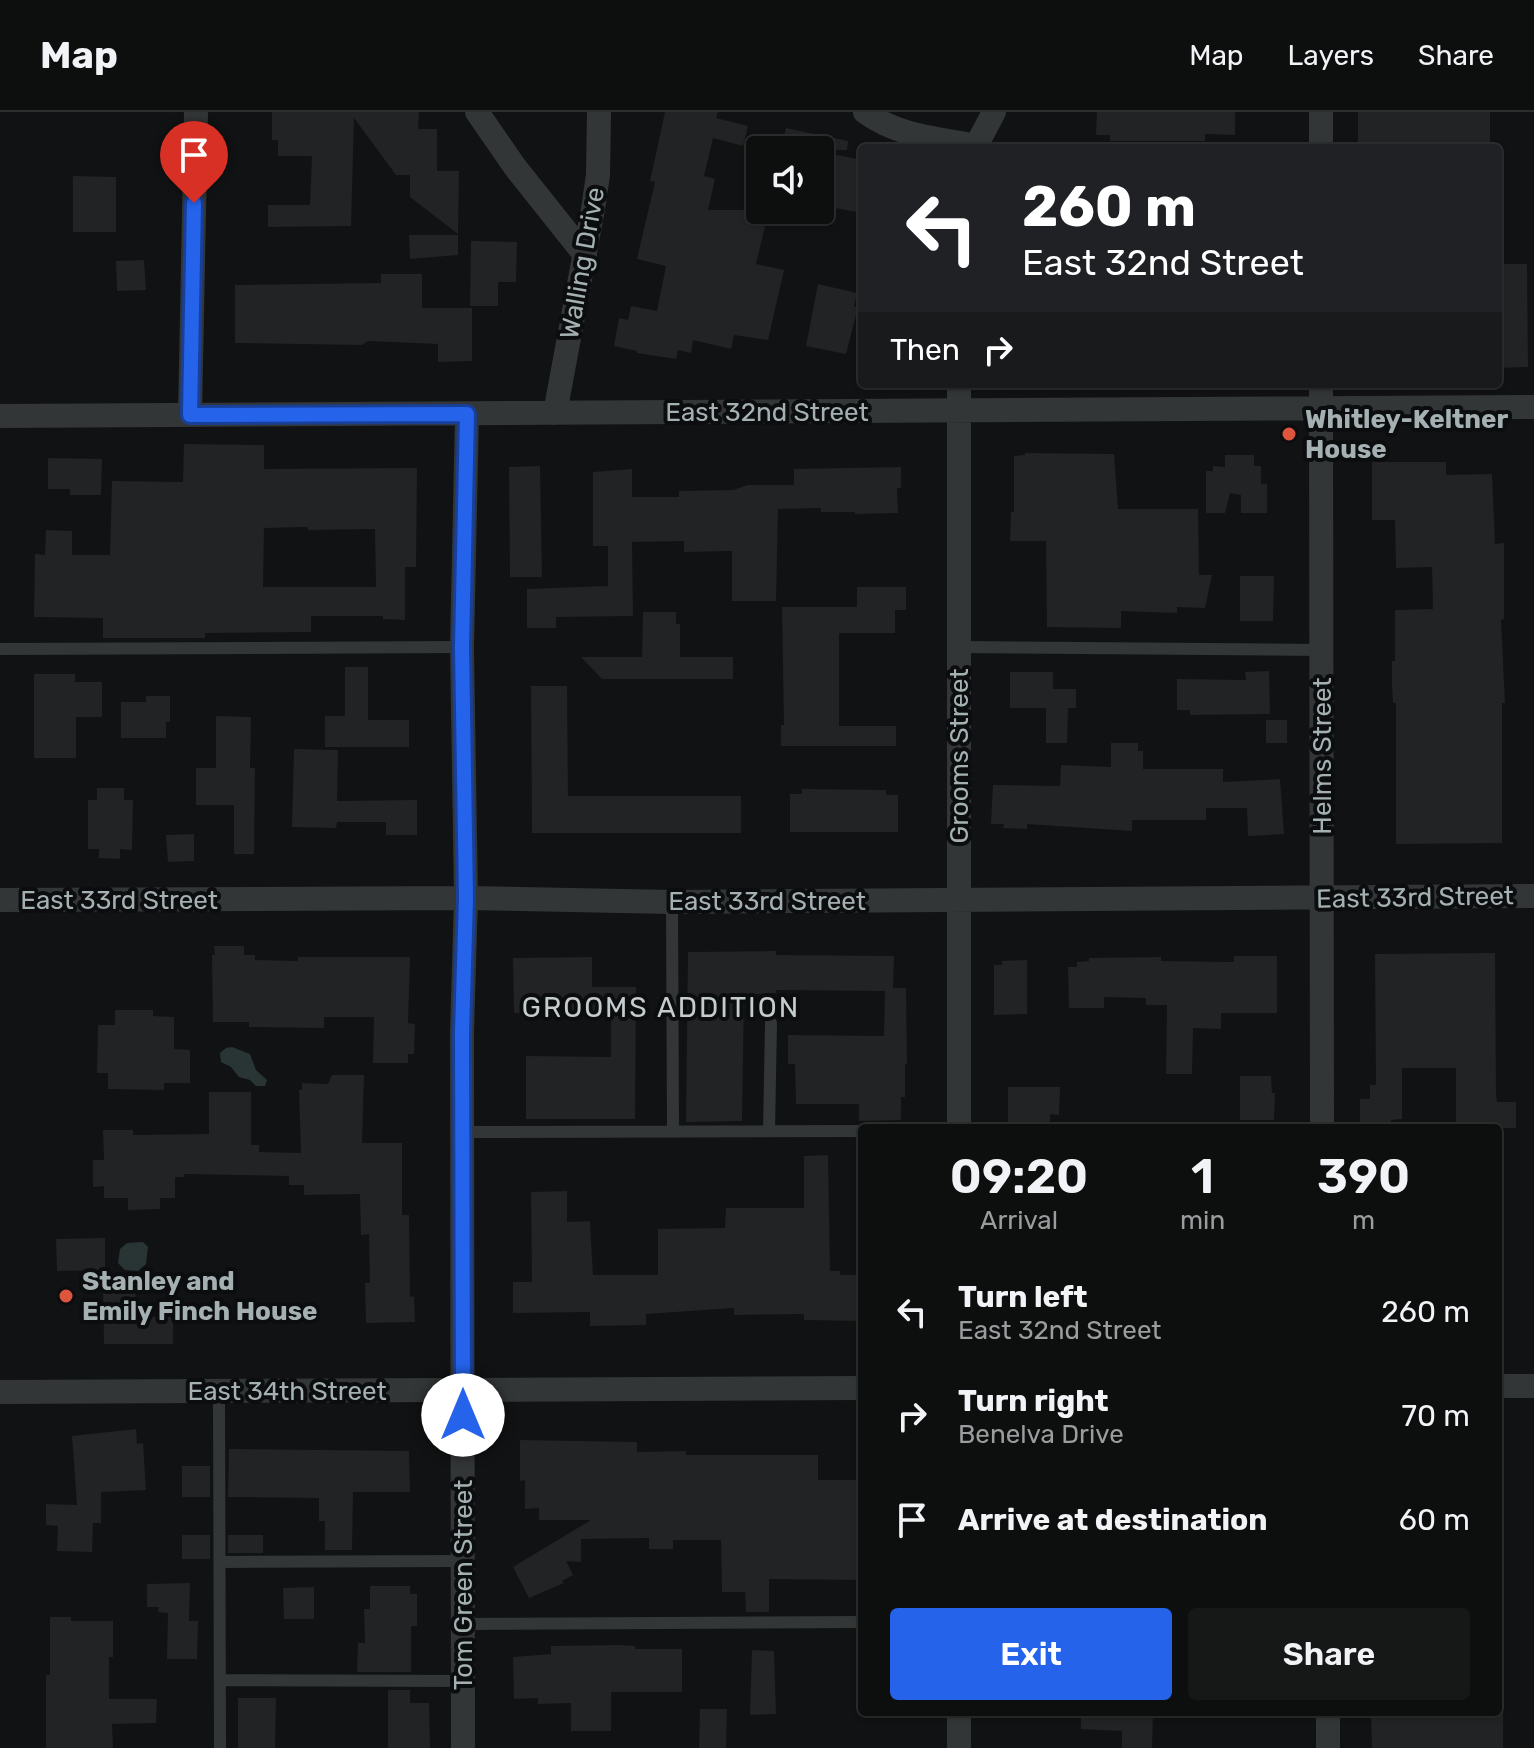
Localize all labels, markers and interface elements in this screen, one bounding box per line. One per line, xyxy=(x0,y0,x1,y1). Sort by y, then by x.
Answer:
text: Map xyxy=(40,32,118,78)
text: Map xyxy=(1189,39,1244,72)
text: Layers xyxy=(1288,39,1374,72)
text: Share xyxy=(1418,39,1494,72)
pin xyxy=(160,121,228,203)
icon: arrive xyxy=(172,133,216,177)
map controls xyxy=(746,136,834,224)
button: sound xyxy=(746,136,834,224)
text: 260 m xyxy=(1022,174,1196,240)
icon: left xyxy=(890,176,994,280)
street label: Walling Drive xyxy=(554,185,611,341)
text: East 32nd Street xyxy=(1022,241,1304,284)
icon: right xyxy=(976,328,1020,372)
text: Then xyxy=(890,332,960,368)
street label: East 32nd Street xyxy=(665,397,869,428)
place label: Whitley-Keltner House xyxy=(1305,404,1508,465)
marker: Whitley-Keltner House xyxy=(1280,425,1298,443)
street label: Grooms Street xyxy=(944,668,975,844)
street label: Helms Street xyxy=(1307,677,1338,835)
street label: East 33rd Street xyxy=(1316,880,1514,915)
street label: East 33rd Street xyxy=(20,885,218,916)
street label: East 33rd Street xyxy=(668,886,866,917)
district label: GROOMS ADDITION xyxy=(522,991,800,1024)
text: 09:20 xyxy=(950,1148,1088,1205)
text: 1 xyxy=(1191,1148,1214,1205)
text: 390 xyxy=(1317,1148,1410,1205)
text: Arrival xyxy=(980,1205,1058,1236)
text: min xyxy=(1180,1205,1225,1236)
text: m xyxy=(1352,1205,1375,1236)
place label: Stanley and Emily Finch House xyxy=(82,1266,317,1327)
text: Turn left xyxy=(958,1279,1088,1315)
marker: Stanley and Emily Finch House xyxy=(57,1287,75,1305)
icon: left xyxy=(890,1290,934,1334)
text: 260 m xyxy=(1381,1294,1470,1330)
text: East 32nd Street xyxy=(958,1315,1162,1346)
position arrow xyxy=(421,1373,505,1457)
street label: East 34th Street xyxy=(187,1376,387,1407)
text: Turn right xyxy=(958,1383,1109,1419)
icon: right xyxy=(890,1394,934,1438)
text: 70 m xyxy=(1402,1398,1470,1434)
text: Benelva Drive xyxy=(958,1419,1124,1450)
street label: Tom Green Street xyxy=(448,1480,479,1690)
icon: arrive xyxy=(890,1498,934,1542)
text: Arrive at destination xyxy=(958,1502,1268,1538)
text: 60 m xyxy=(1399,1502,1470,1538)
button: Exit xyxy=(890,1608,1172,1700)
button: Share xyxy=(1188,1608,1470,1700)

